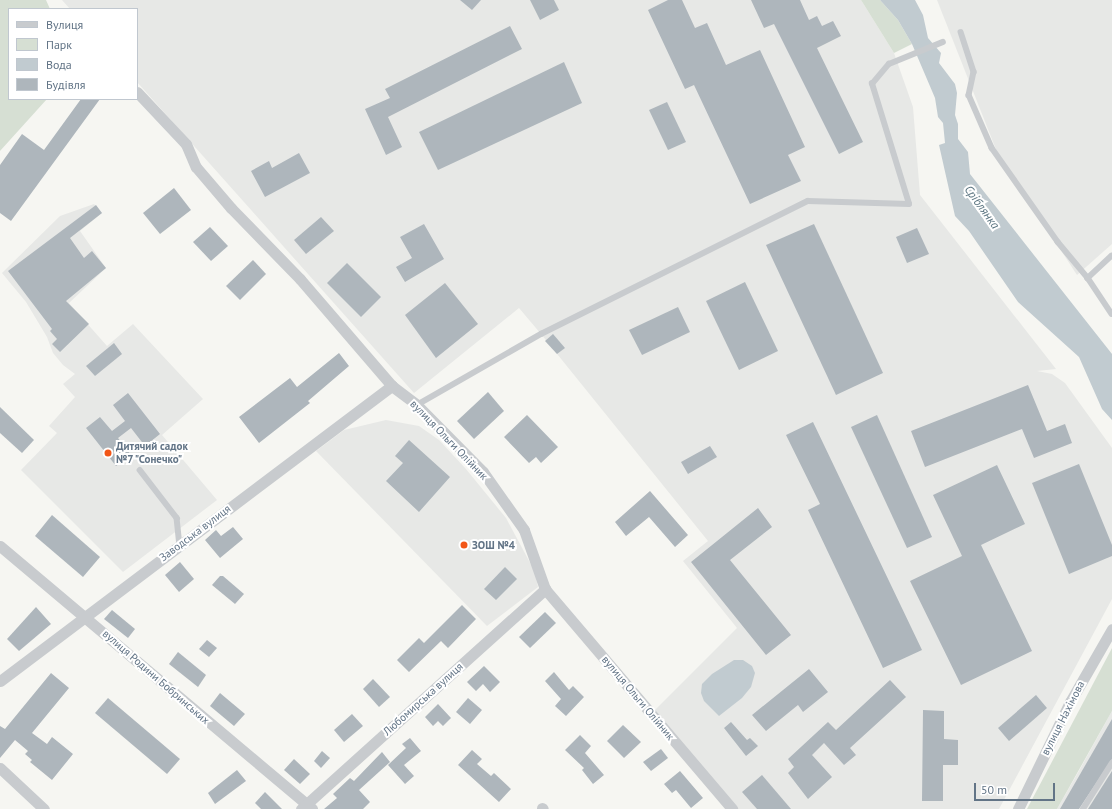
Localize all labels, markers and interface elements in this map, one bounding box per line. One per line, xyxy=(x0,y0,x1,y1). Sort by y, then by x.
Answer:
legend xyxy=(8,8,138,100)
text: Вулиця xyxy=(46,17,83,32)
text: Парк xyxy=(46,37,72,52)
text: Вода xyxy=(46,57,72,72)
text: Будівля xyxy=(46,77,85,92)
water label: Сріблянка xyxy=(961,183,1003,231)
street label: вулиця Ольги Олійник xyxy=(407,397,491,483)
place label: Дитячий садок №7 "Сонечко" xyxy=(116,440,188,466)
marker: Дитячий садок №7 "Сонечко" xyxy=(103,448,113,458)
street label: Заводська вулиця xyxy=(157,502,233,564)
place label: ЗОШ №4 xyxy=(472,538,515,552)
marker: ЗОШ №4 xyxy=(459,540,469,550)
street label: вулиця Родини Бобринських xyxy=(100,627,212,727)
street label: вулиця Ольги Олійник xyxy=(599,653,677,743)
street label: Любомирська вулиця xyxy=(380,660,466,738)
street label: вулиця Нахімова xyxy=(1039,679,1087,757)
scale bar xyxy=(976,775,1057,801)
text: 50 m xyxy=(981,782,1007,797)

